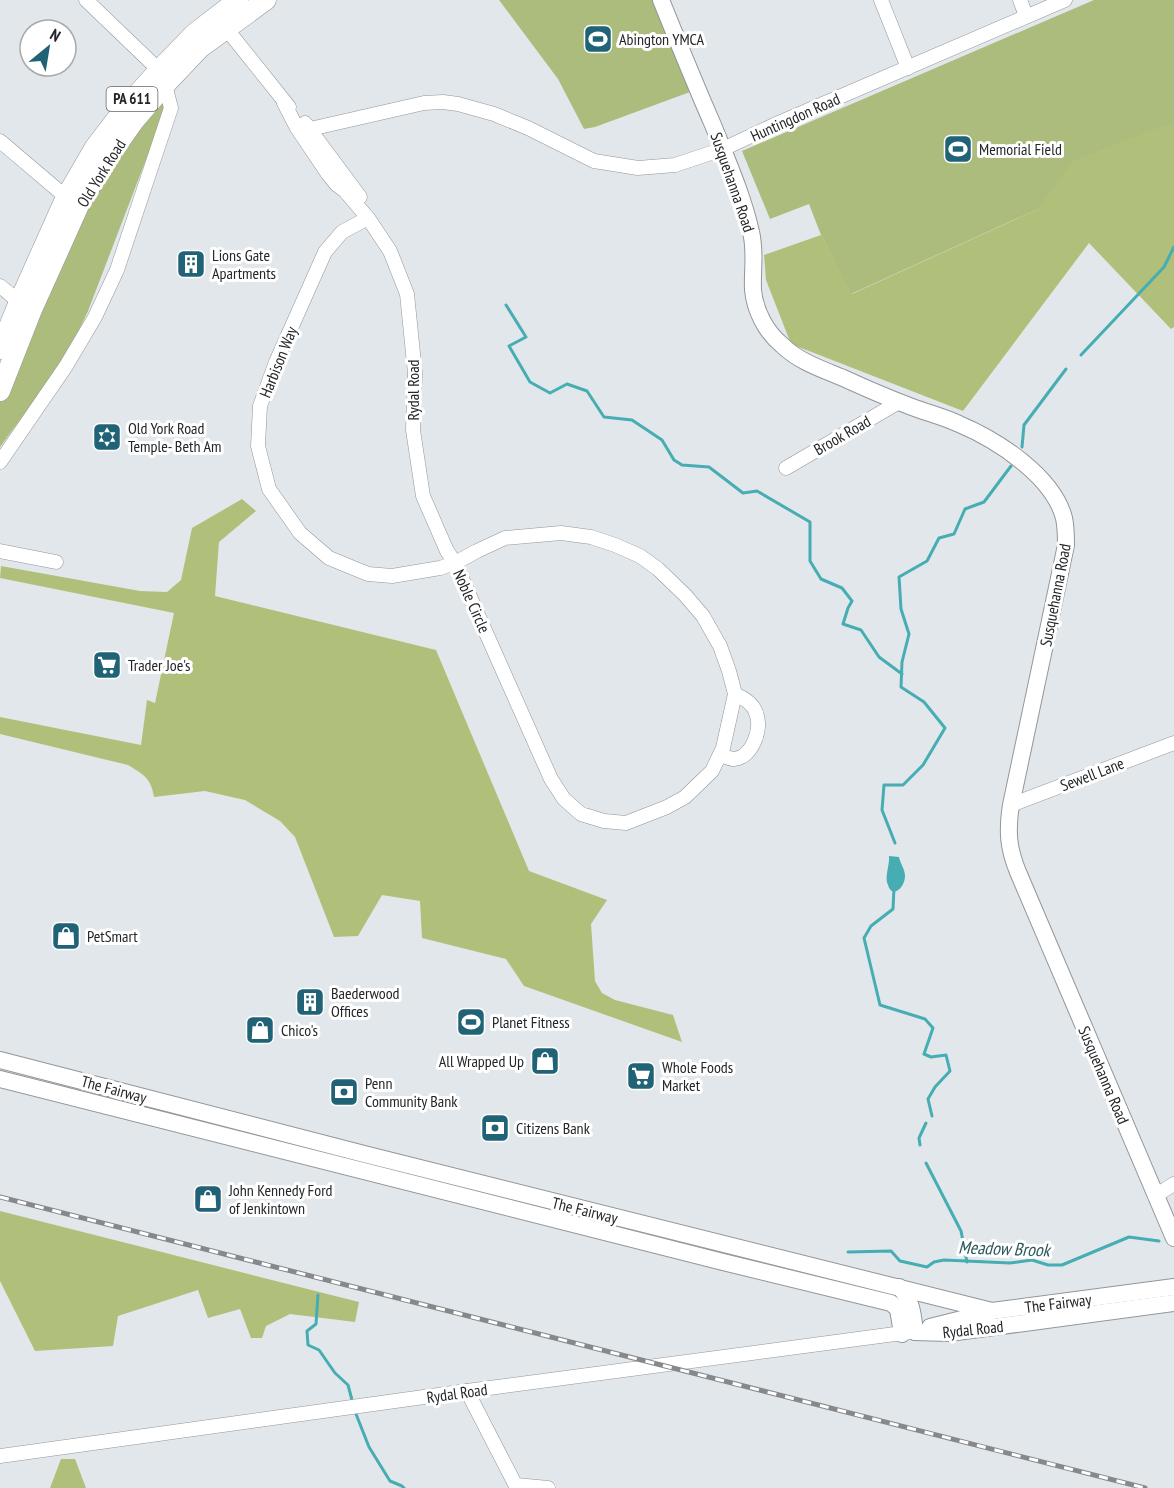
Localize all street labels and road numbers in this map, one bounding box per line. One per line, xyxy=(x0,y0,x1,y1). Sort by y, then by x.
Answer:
road number: PA 611 xyxy=(106,87,158,111)
street label: Huntingdon Road xyxy=(747,88,843,146)
street label: Susquehanna Road xyxy=(707,129,759,235)
street label: Old York Road xyxy=(72,135,130,211)
street label: Harbison Way xyxy=(255,324,301,400)
street label: Rydal Road xyxy=(403,359,423,421)
street label: Brook Road xyxy=(810,411,874,459)
street label: Susquehanna Road xyxy=(1035,542,1075,648)
street label: Noble Circle xyxy=(449,566,495,636)
street label: Sewell Lane xyxy=(1057,753,1127,795)
street label: Susquehanna Road xyxy=(1074,1023,1134,1127)
street label: The Fairway xyxy=(79,1071,149,1107)
street label: The Fairway xyxy=(550,1192,620,1228)
street label: The Fairway xyxy=(1024,1289,1092,1317)
street label: Rydal Road xyxy=(942,1316,1004,1342)
street label: Rydal Road xyxy=(425,1379,489,1407)

